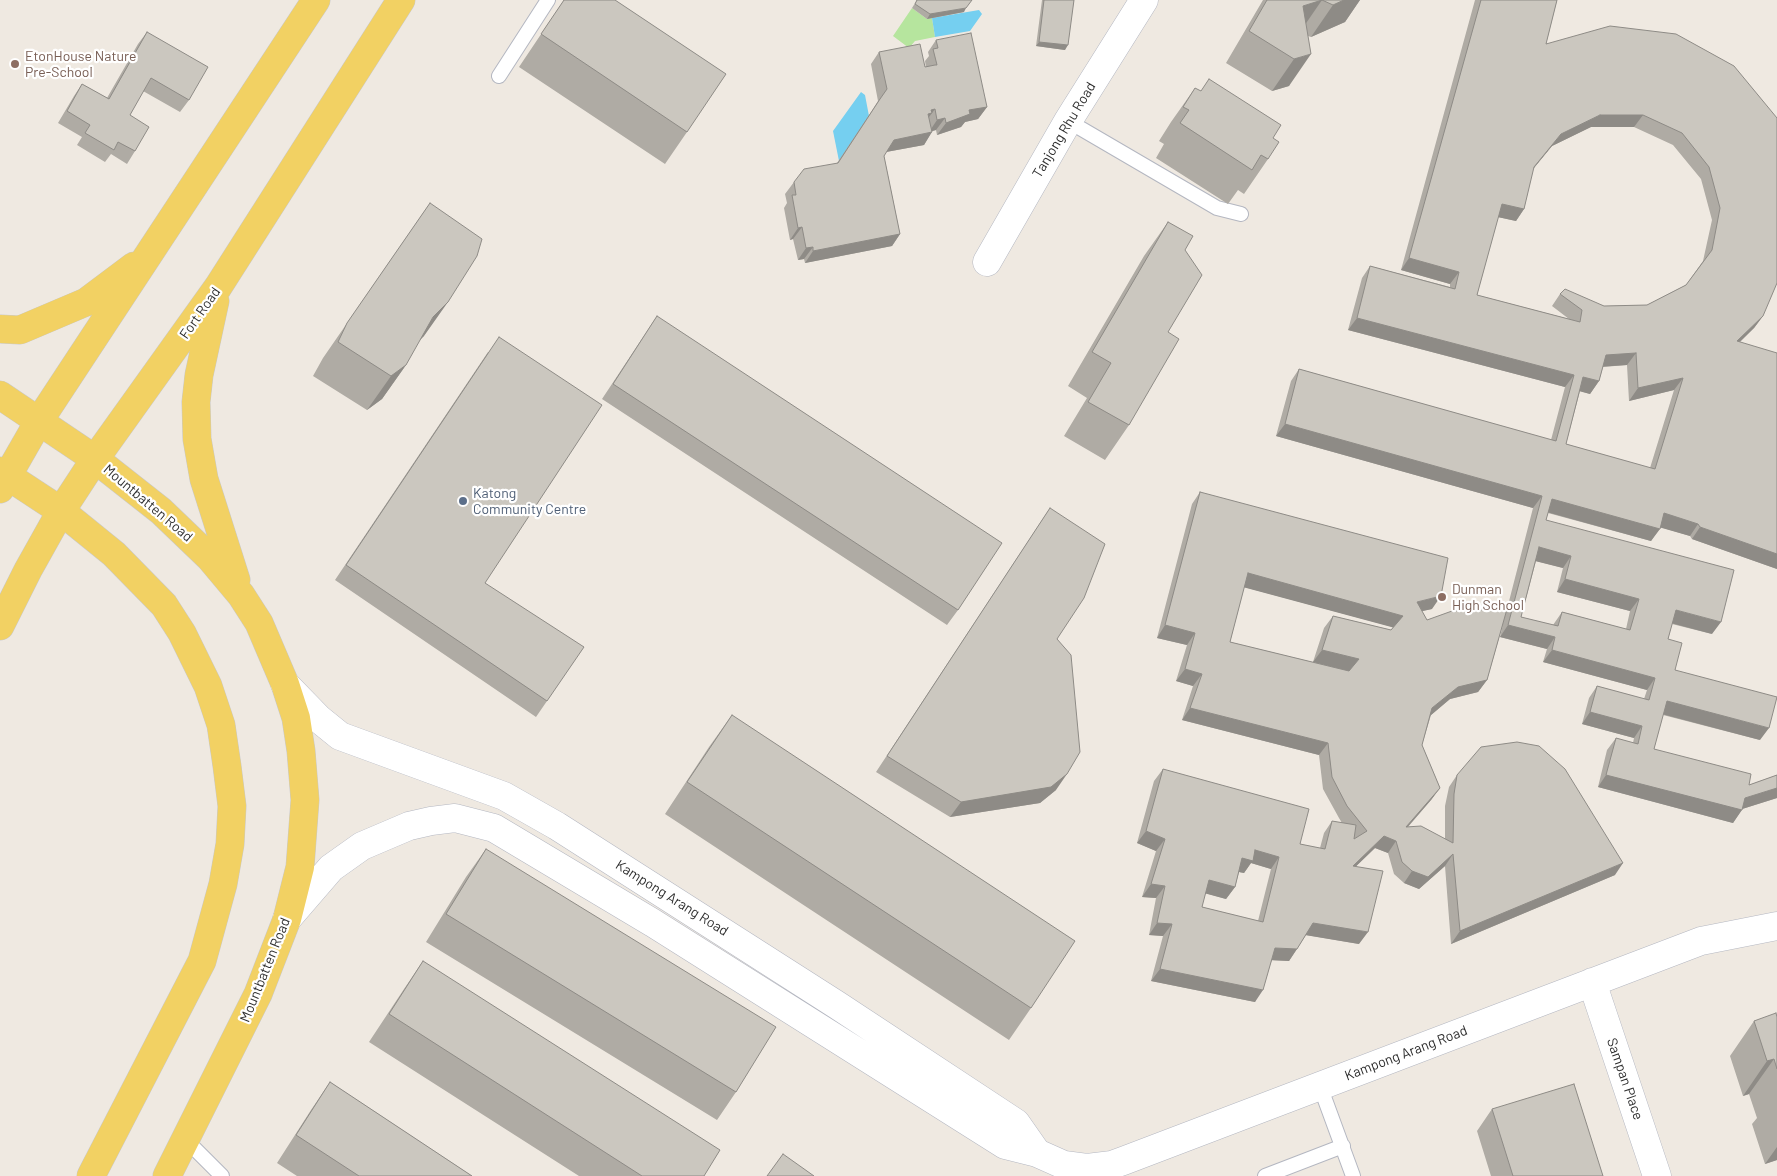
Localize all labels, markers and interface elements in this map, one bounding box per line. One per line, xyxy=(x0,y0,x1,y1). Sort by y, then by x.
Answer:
place label: EtonHouse Nature Pre-School xyxy=(25,48,136,80)
marker: EtonHouse Nature Pre-School xyxy=(9,58,21,70)
street label: Tanjong Rhu Road xyxy=(1029,79,1099,181)
street label: Fort Road xyxy=(176,284,224,342)
street label: Mountbatten Road xyxy=(100,461,196,545)
place label: Katong Community Centre xyxy=(473,485,586,518)
marker: Katong Community Centre xyxy=(457,495,469,507)
place label: Dunman High School xyxy=(1452,581,1524,614)
marker: Dunman High School xyxy=(1436,591,1448,603)
street label: Kampong Arang Road xyxy=(612,856,732,940)
street label: Mountbatten Road xyxy=(236,915,294,1025)
street label: Kampong Arang Road xyxy=(1342,1022,1470,1084)
street label: Sampan Place xyxy=(1603,1036,1647,1122)

